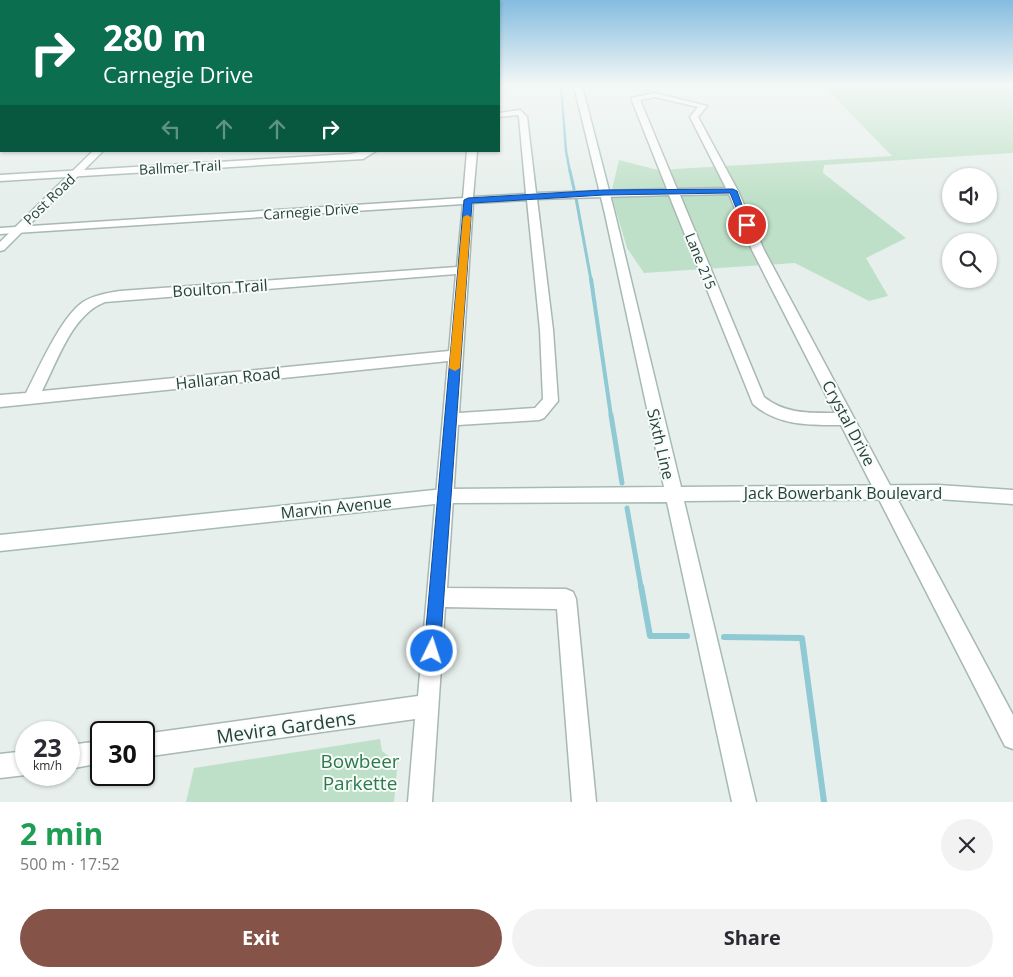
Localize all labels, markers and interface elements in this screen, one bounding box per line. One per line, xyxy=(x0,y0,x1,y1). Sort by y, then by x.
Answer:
text: 280 m xyxy=(103,14,207,61)
icon: right xyxy=(20,20,85,85)
text: Carnegie Drive xyxy=(103,59,253,89)
icon: left xyxy=(157,115,185,143)
icon: ahead xyxy=(210,115,238,143)
icon: ahead xyxy=(263,115,291,143)
icon: right xyxy=(316,115,344,143)
street label: Ballmer Trail xyxy=(138,155,222,179)
map controls xyxy=(942,168,997,288)
button: sound xyxy=(942,168,997,223)
street label: Post Road xyxy=(19,169,79,229)
street label: Carnegie Drive xyxy=(263,198,360,224)
pin xyxy=(726,204,768,246)
icon: arrive xyxy=(733,211,761,239)
street label: Lane 215 xyxy=(681,230,721,292)
button: search xyxy=(942,233,997,288)
street label: Boulton Trail xyxy=(172,274,268,302)
street label: Hallaran Road xyxy=(175,362,281,394)
street label: Crystal Drive xyxy=(817,376,881,470)
street label: Sixth Line xyxy=(642,406,680,482)
street label: Jack Bowerbank Boulevard xyxy=(742,482,942,504)
street label: Marvin Avenue xyxy=(279,490,393,524)
position arrow xyxy=(405,624,457,676)
street label: Mevira Gardens xyxy=(215,704,357,750)
speed limit sign: 30 xyxy=(90,721,155,786)
text: 23 xyxy=(33,730,62,764)
park label: Bowbeer Parkette xyxy=(320,748,400,796)
text: km/h xyxy=(33,757,62,774)
text: 2 min xyxy=(20,813,103,854)
button: close xyxy=(941,819,993,871)
text: 500 m · 17:52 xyxy=(20,853,120,875)
button: Exit xyxy=(20,909,502,967)
button: Share xyxy=(512,909,993,967)

